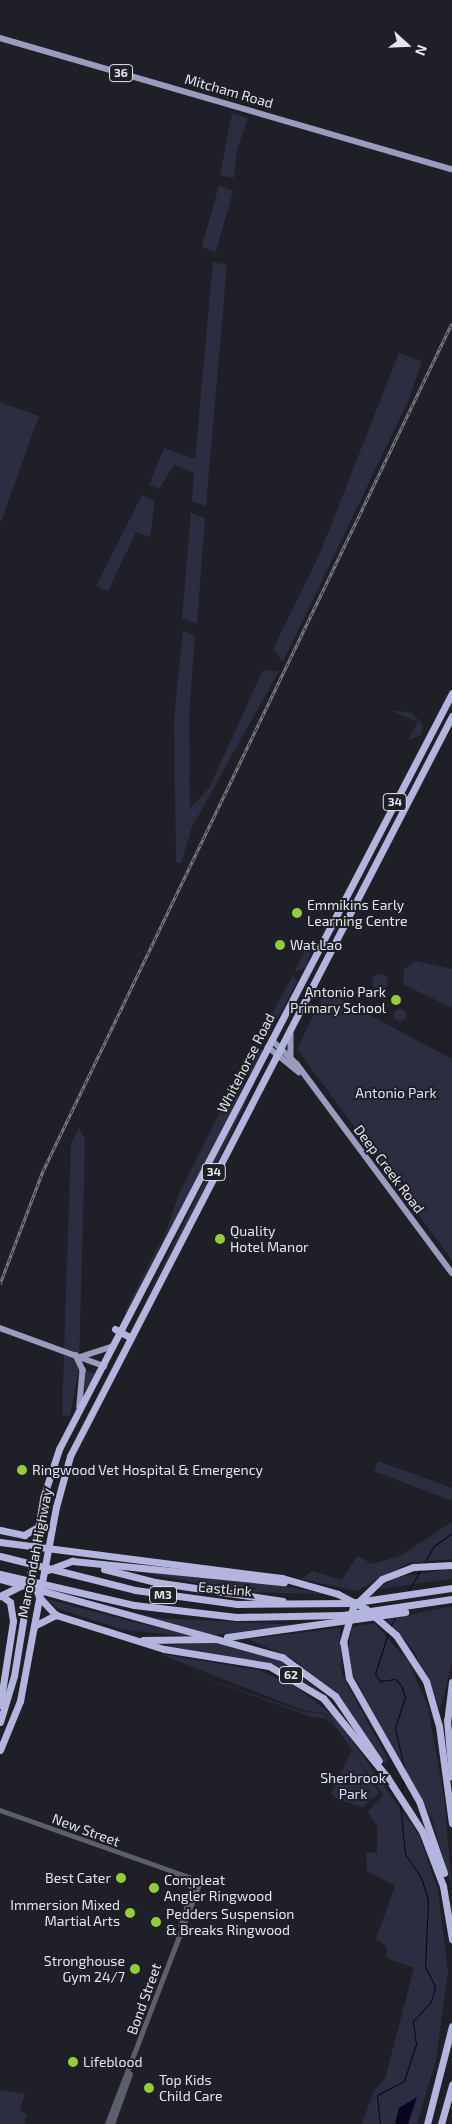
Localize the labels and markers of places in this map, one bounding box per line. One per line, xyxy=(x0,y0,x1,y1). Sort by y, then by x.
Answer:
place label: Emmikins Early Learning Centre xyxy=(307,897,408,930)
marker: Emmikins Early Learning Centre xyxy=(291,907,303,919)
place label: Wat Lao xyxy=(290,937,342,953)
marker: Wat Lao xyxy=(274,939,286,951)
place label: Antonio Park Primary School xyxy=(290,984,386,1016)
marker: Antonio Park Primary School xyxy=(390,994,402,1006)
place label: Quality Hotel Manor xyxy=(230,1223,309,1256)
marker: Quality Hotel Manor xyxy=(214,1233,226,1245)
place label: Ringwood Vet Hospital & Emergency xyxy=(32,1462,264,1478)
marker: Ringwood Vet Hospital & Emergency xyxy=(16,1464,28,1476)
place label: Best Cater xyxy=(45,1870,111,1886)
marker: Best Cater xyxy=(115,1872,127,1884)
place label: Compleat Angler Ringwood xyxy=(164,1872,273,1904)
marker: Compleat Angler Ringwood xyxy=(148,1882,160,1894)
place label: Immersion Mixed Martial Arts xyxy=(10,1897,120,1930)
place label: Pedders Suspension & Breaks Ringwood xyxy=(166,1906,294,1938)
marker: Immersion Mixed Martial Arts xyxy=(124,1907,136,1919)
marker: Pedders Suspension & Breaks Ringwood xyxy=(150,1916,162,1928)
place label: Stronghouse Gym 24/7 xyxy=(44,1953,125,1985)
marker: Stronghouse Gym 24/7 xyxy=(129,1963,141,1975)
place label: Lifeblood xyxy=(83,2054,142,2070)
marker: Lifeblood xyxy=(67,2056,79,2068)
place label: Top Kids Child Care xyxy=(159,2072,223,2104)
marker: Top Kids Child Care xyxy=(143,2082,155,2094)

